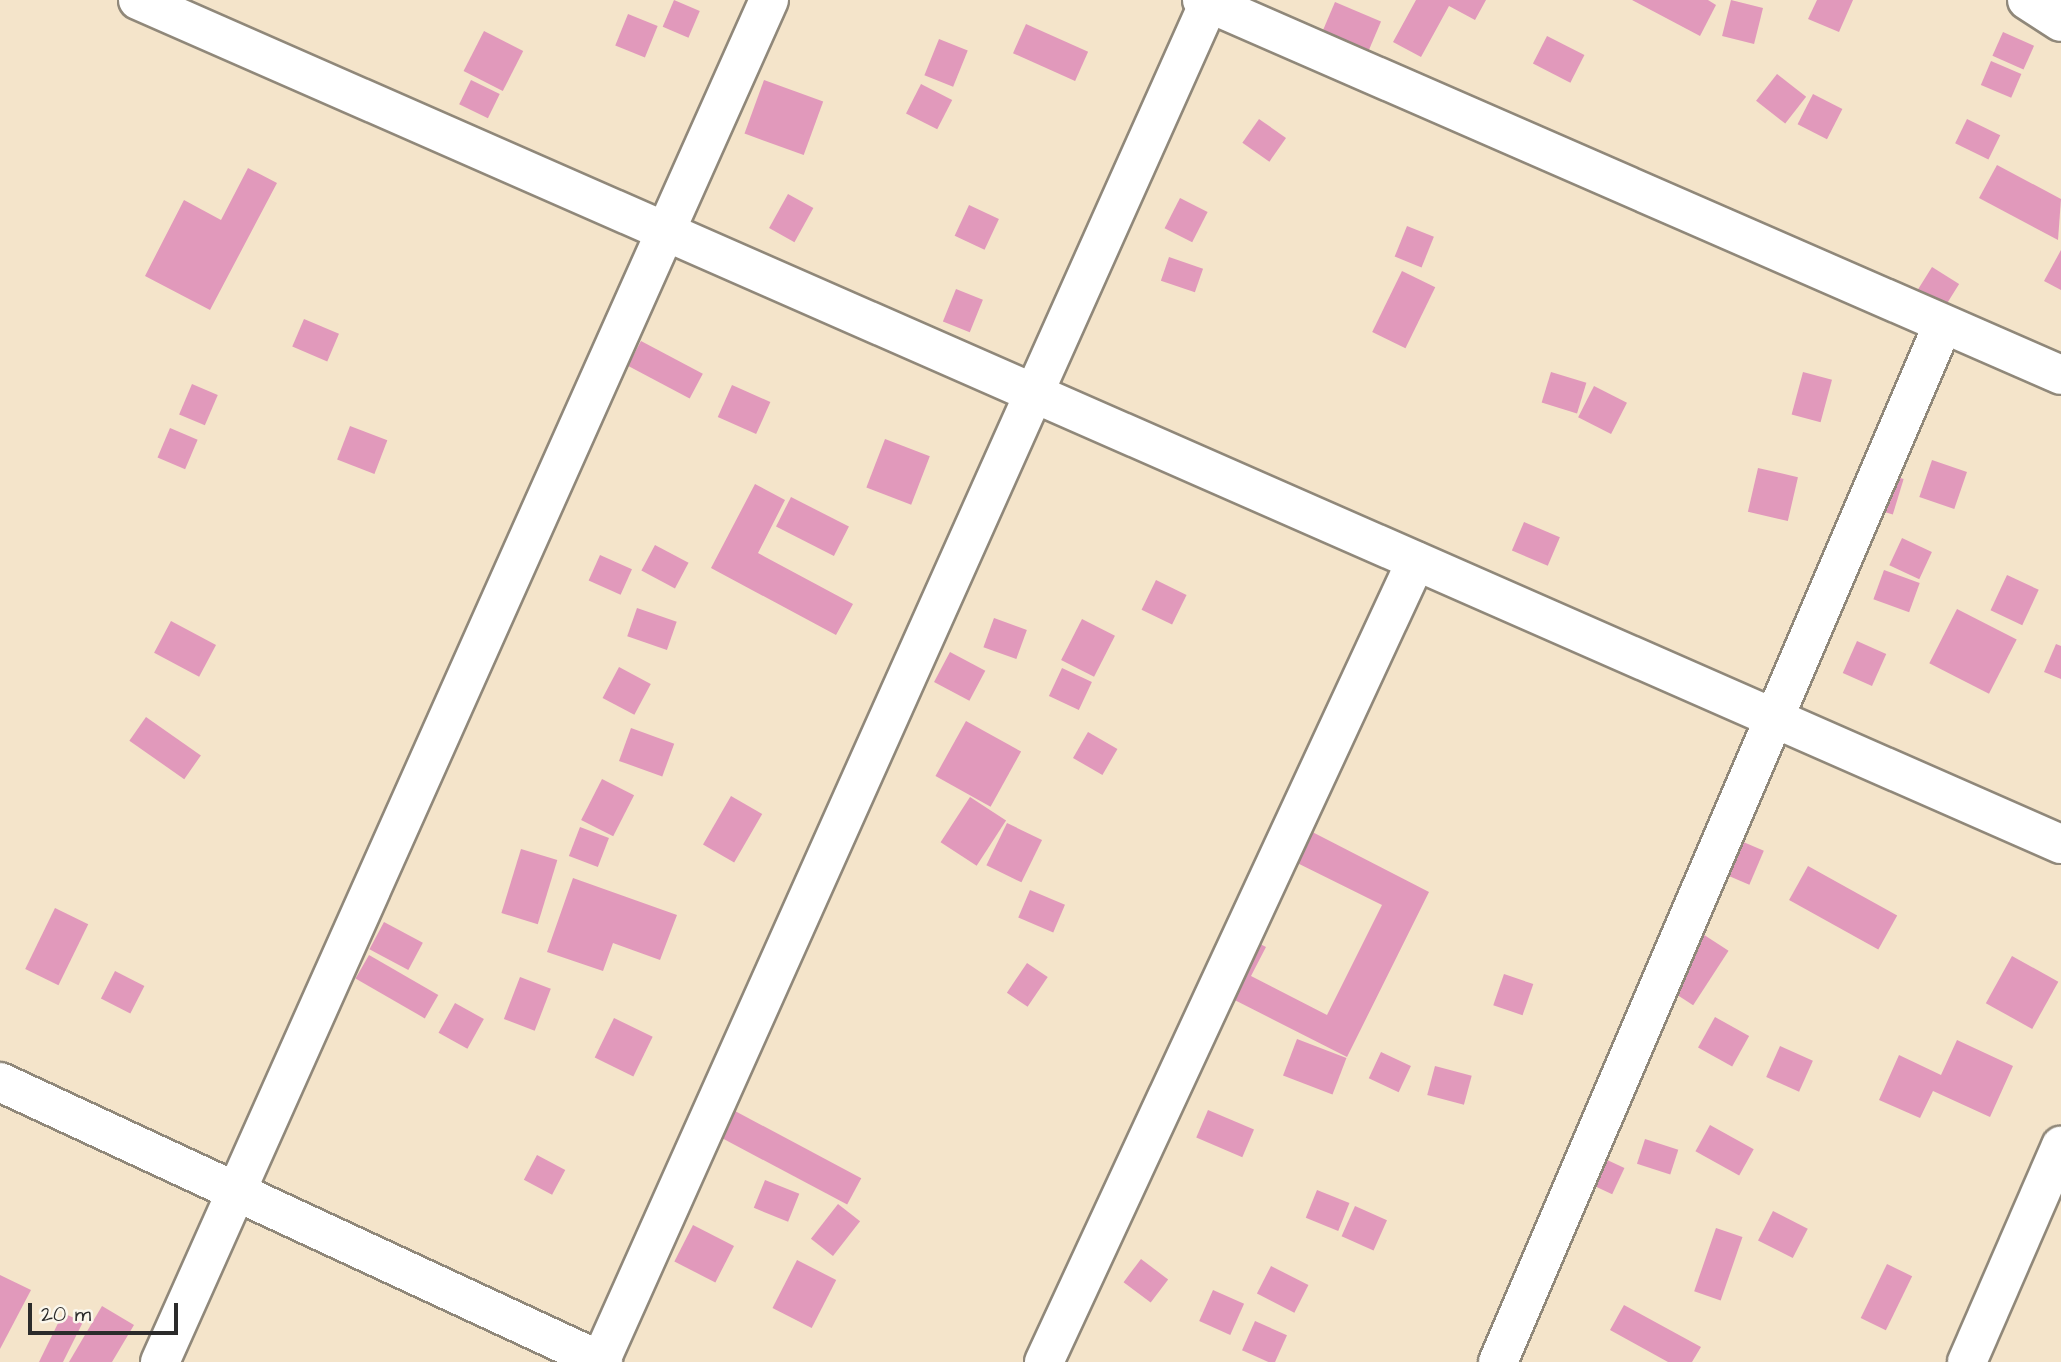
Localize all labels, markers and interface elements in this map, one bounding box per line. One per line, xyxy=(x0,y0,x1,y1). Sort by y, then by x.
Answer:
scale bar xyxy=(32,1288,182,1332)
text: 20 m xyxy=(41,1300,91,1329)

